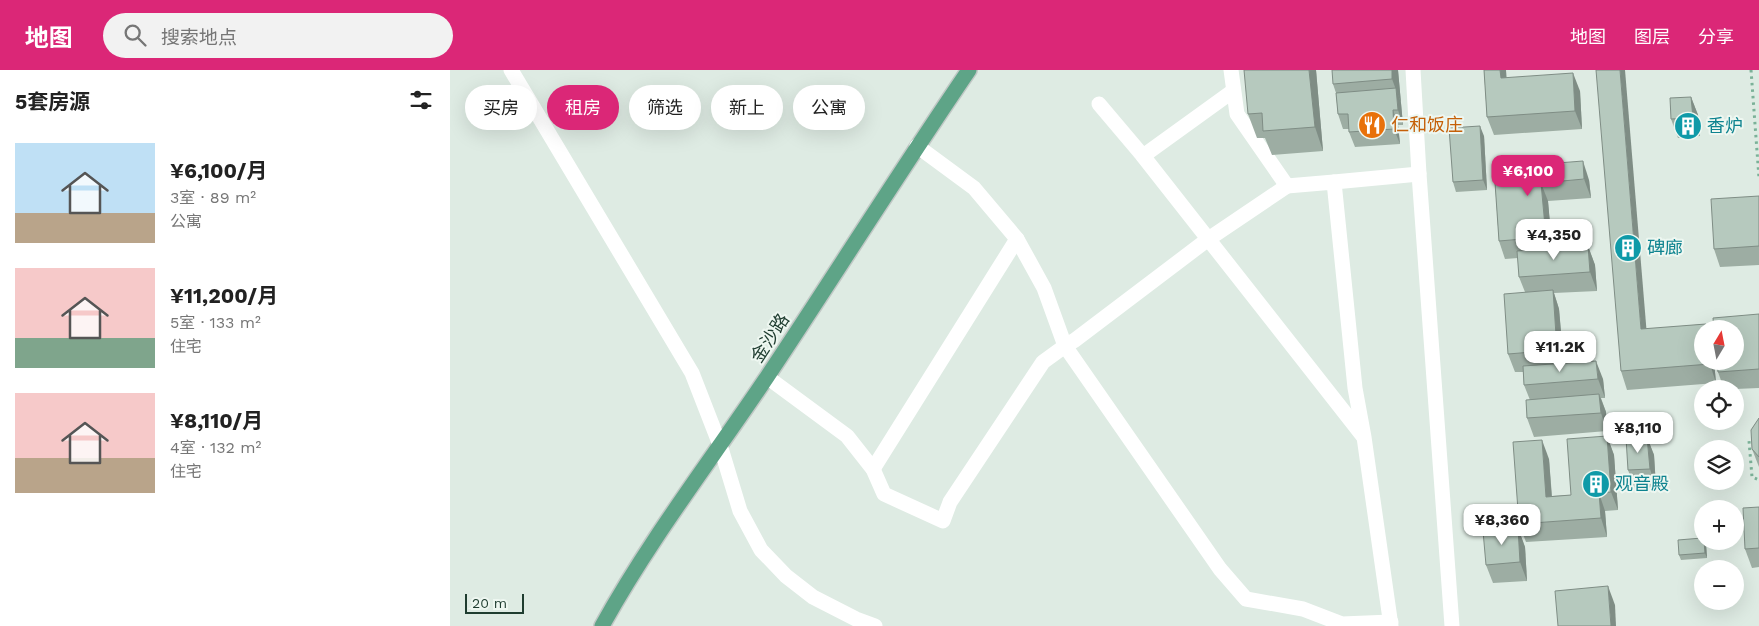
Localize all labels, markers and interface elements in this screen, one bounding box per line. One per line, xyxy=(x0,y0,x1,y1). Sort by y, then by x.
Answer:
search box xyxy=(103,13,453,58)
icon: search xyxy=(121,21,149,49)
text: 地图 xyxy=(25,24,73,52)
text: 搜索地点 xyxy=(161,26,237,49)
text: 地图 xyxy=(1570,26,1606,47)
text: 图层 xyxy=(1634,26,1670,47)
text: 分享 xyxy=(1698,26,1734,47)
chip: 买房 xyxy=(465,85,537,130)
chip: 租房 xyxy=(547,85,619,130)
chip: 筛选 xyxy=(629,85,701,130)
chip: 新上 xyxy=(711,85,783,130)
chip: 公寓 xyxy=(793,85,865,130)
icon: filters xyxy=(407,86,435,114)
text: 5套房源 xyxy=(15,89,90,114)
restaurant icon: 仁和饭庄 xyxy=(1357,110,1387,140)
building icon: 香炉 xyxy=(1673,111,1703,141)
place label: 仁和饭庄 xyxy=(1391,114,1463,135)
place label: 香炉 xyxy=(1707,115,1743,136)
pin: ¥6,100 xyxy=(1487,154,1569,197)
text: ¥6,100/月 xyxy=(170,158,267,183)
text: ¥6,100 xyxy=(1502,161,1554,180)
icon: home xyxy=(55,163,115,223)
text: 3室 · 89 m² xyxy=(170,188,256,207)
text: 公寓 xyxy=(170,212,202,231)
pin: ¥4,350 xyxy=(1513,218,1595,261)
text: ¥4,350 xyxy=(1527,225,1581,244)
building icon: 碑廊 xyxy=(1613,233,1643,263)
place label: 碑廊 xyxy=(1647,237,1683,258)
text: ¥11,200/月 xyxy=(170,283,278,308)
icon: home xyxy=(55,288,115,348)
street label: 金沙路 xyxy=(746,309,793,366)
text: 5室 · 133 m² xyxy=(170,313,261,332)
north arrow xyxy=(1694,320,1744,370)
map controls xyxy=(1694,320,1744,610)
pin: ¥11.2K xyxy=(1519,330,1601,373)
text: 住宅 xyxy=(170,337,202,356)
text: ¥11.2K xyxy=(1535,337,1585,356)
button: locate xyxy=(1694,380,1744,430)
text: ¥8,110/月 xyxy=(170,408,263,433)
pin: ¥8,110 xyxy=(1597,412,1679,454)
icon: home xyxy=(55,413,115,473)
text: ¥8,110 xyxy=(1614,418,1662,437)
text: 4室 · 132 m² xyxy=(170,438,261,457)
button: layers xyxy=(1694,440,1744,490)
text: 住宅 xyxy=(170,462,202,481)
building icon: 观音殿 xyxy=(1581,469,1611,499)
place label: 观音殿 xyxy=(1615,473,1669,494)
button: + xyxy=(1694,500,1744,550)
pin: ¥8,360 xyxy=(1461,504,1543,546)
text: ¥8,360 xyxy=(1475,510,1529,529)
button: − xyxy=(1694,560,1744,610)
scale bar xyxy=(465,591,524,614)
text: 20 m xyxy=(472,595,507,611)

